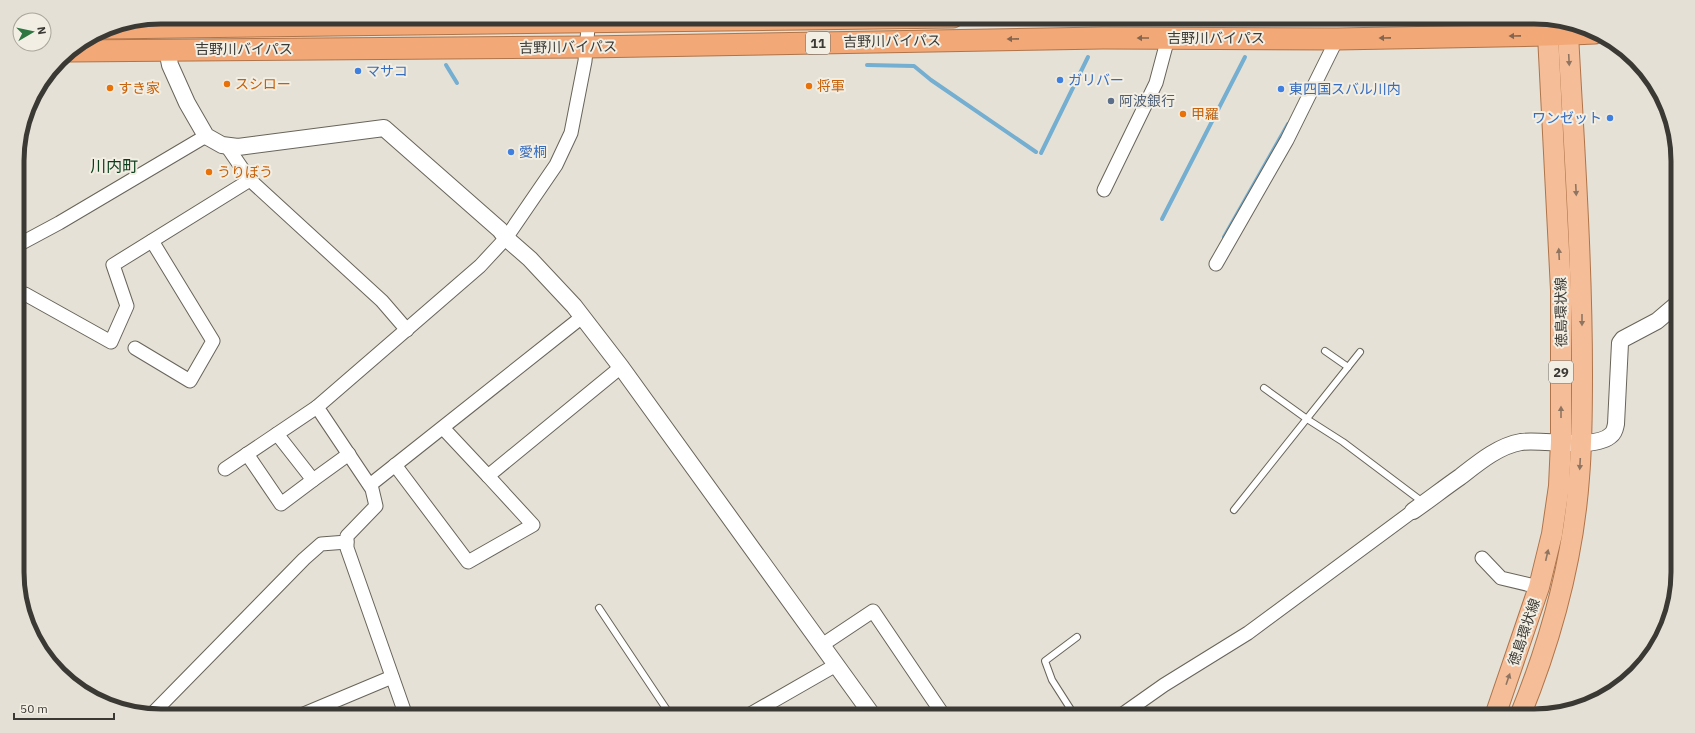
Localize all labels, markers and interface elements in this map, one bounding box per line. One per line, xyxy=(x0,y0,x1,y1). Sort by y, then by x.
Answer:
north arrow xyxy=(12,12,52,52)
text: N xyxy=(34,25,49,35)
street label: 吉野川バイパス xyxy=(1167,29,1265,47)
street label: 吉野川バイパス xyxy=(843,31,941,51)
road number: 11 xyxy=(806,32,830,54)
one-way arrow xyxy=(1508,33,1521,39)
one-way arrow xyxy=(1136,35,1149,41)
one-way arrow xyxy=(1378,35,1391,41)
one-way arrow xyxy=(1006,36,1019,42)
street label: 吉野川バイパス xyxy=(519,37,617,57)
street label: 吉野川バイパス xyxy=(195,40,293,58)
one-way arrow xyxy=(1566,54,1572,67)
place label: マサコ xyxy=(366,62,408,80)
marker: マサコ xyxy=(353,66,363,76)
place label: ガリバー xyxy=(1068,71,1124,89)
place label: スシロー xyxy=(235,75,291,93)
marker: ガリバー xyxy=(1055,75,1065,85)
place label: 将軍 xyxy=(817,77,845,95)
place label: すき家 xyxy=(118,79,160,97)
marker: スシロー xyxy=(222,79,232,89)
place label: 東四国スバル川内 xyxy=(1289,80,1401,98)
marker: 将軍 xyxy=(804,81,814,91)
marker: すき家 xyxy=(105,83,115,93)
marker: 東四国スバル川内 xyxy=(1276,84,1286,94)
place label: 阿波銀行 xyxy=(1119,92,1175,110)
marker: 阿波銀行 xyxy=(1106,96,1116,106)
place label: 甲羅 xyxy=(1191,105,1219,123)
marker: 甲羅 xyxy=(1178,109,1188,119)
place label: ワンゼット xyxy=(1532,109,1602,127)
marker: ワンゼット xyxy=(1605,113,1615,123)
place label: 愛桐 xyxy=(519,143,547,161)
marker: 愛桐 xyxy=(506,147,516,157)
district label: 川内町 xyxy=(90,156,138,176)
place label: うりぼう xyxy=(217,163,273,181)
marker: うりぼう xyxy=(204,167,214,177)
one-way arrow xyxy=(1573,184,1579,197)
one-way arrow xyxy=(1556,248,1563,260)
street label: 徳島環状線 xyxy=(1551,277,1571,347)
one-way arrow xyxy=(1579,314,1585,327)
road number: 29 xyxy=(1549,361,1573,383)
one-way arrow xyxy=(1558,405,1564,418)
one-way arrow xyxy=(1577,458,1584,470)
one-way arrow xyxy=(1544,549,1550,561)
street label: 徳島環状線 xyxy=(1504,596,1544,668)
one-way arrow xyxy=(1505,673,1511,685)
scale bar xyxy=(14,695,114,721)
text: 50 m xyxy=(20,701,48,716)

